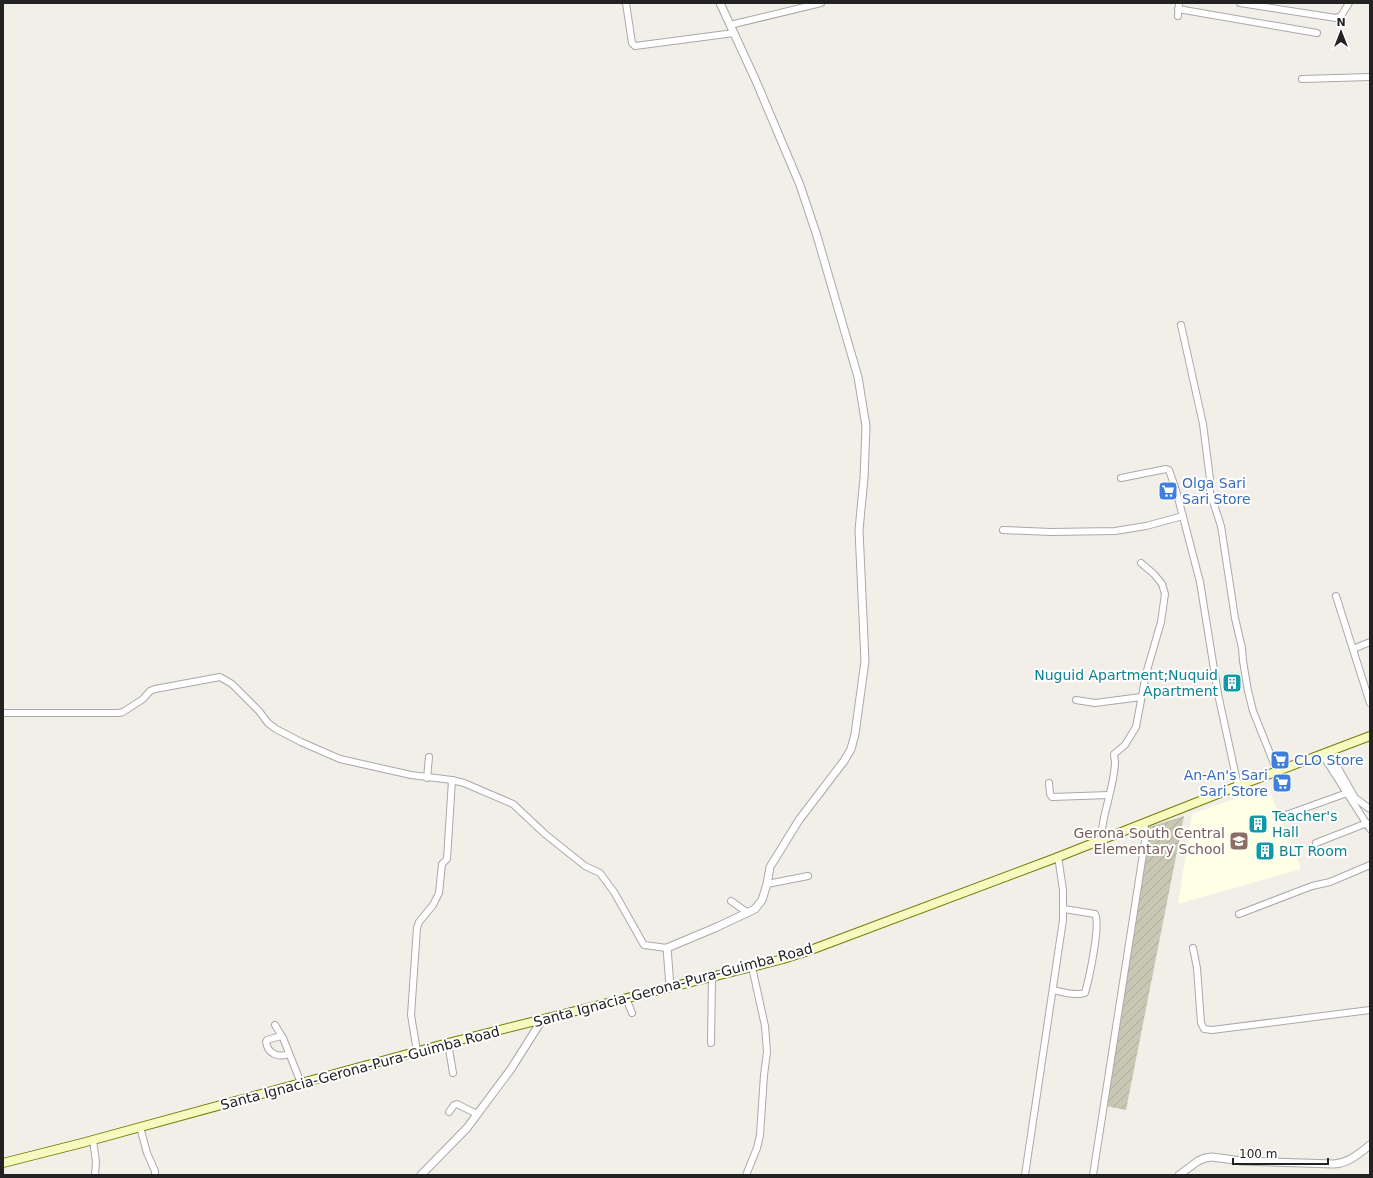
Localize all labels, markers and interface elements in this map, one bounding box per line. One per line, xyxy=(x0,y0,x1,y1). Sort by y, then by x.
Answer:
north arrow xyxy=(1321,12,1361,52)
text: N xyxy=(1336,16,1346,29)
place label: Olga Sari Sari Store xyxy=(1182,475,1251,507)
supermarket icon: Olga Sari Sari Store xyxy=(1157,480,1179,502)
place label: Nuguid Apartment;Nuquid Apartment xyxy=(1034,667,1219,699)
building icon: Nuguid Apartment;Nuquid Apartment xyxy=(1221,672,1243,694)
supermarket icon: CLO Store xyxy=(1269,749,1291,771)
place label: CLO Store xyxy=(1294,752,1364,768)
place label: An-An's Sari Sari Store xyxy=(1184,767,1268,799)
supermarket icon: An-An's Sari Sari Store xyxy=(1271,772,1293,794)
place label: Teacher's Hall xyxy=(1271,808,1337,840)
building icon: Teacher's Hall xyxy=(1247,813,1269,835)
place label: Gerona South Central Elementary School xyxy=(1074,825,1225,857)
school or university icon: Gerona South Central Elementary School xyxy=(1228,830,1250,852)
building icon: BLT Room xyxy=(1254,840,1276,862)
place label: BLT Room xyxy=(1279,843,1347,859)
street label: Santa Ignacia-Gerona-Pura-Guimba Road xyxy=(532,940,814,1030)
street label: Santa Ignacia-Gerona-Pura-Guimba Road xyxy=(219,1023,501,1113)
scale bar xyxy=(1233,1140,1328,1166)
text: 100 m xyxy=(1239,1147,1277,1161)

